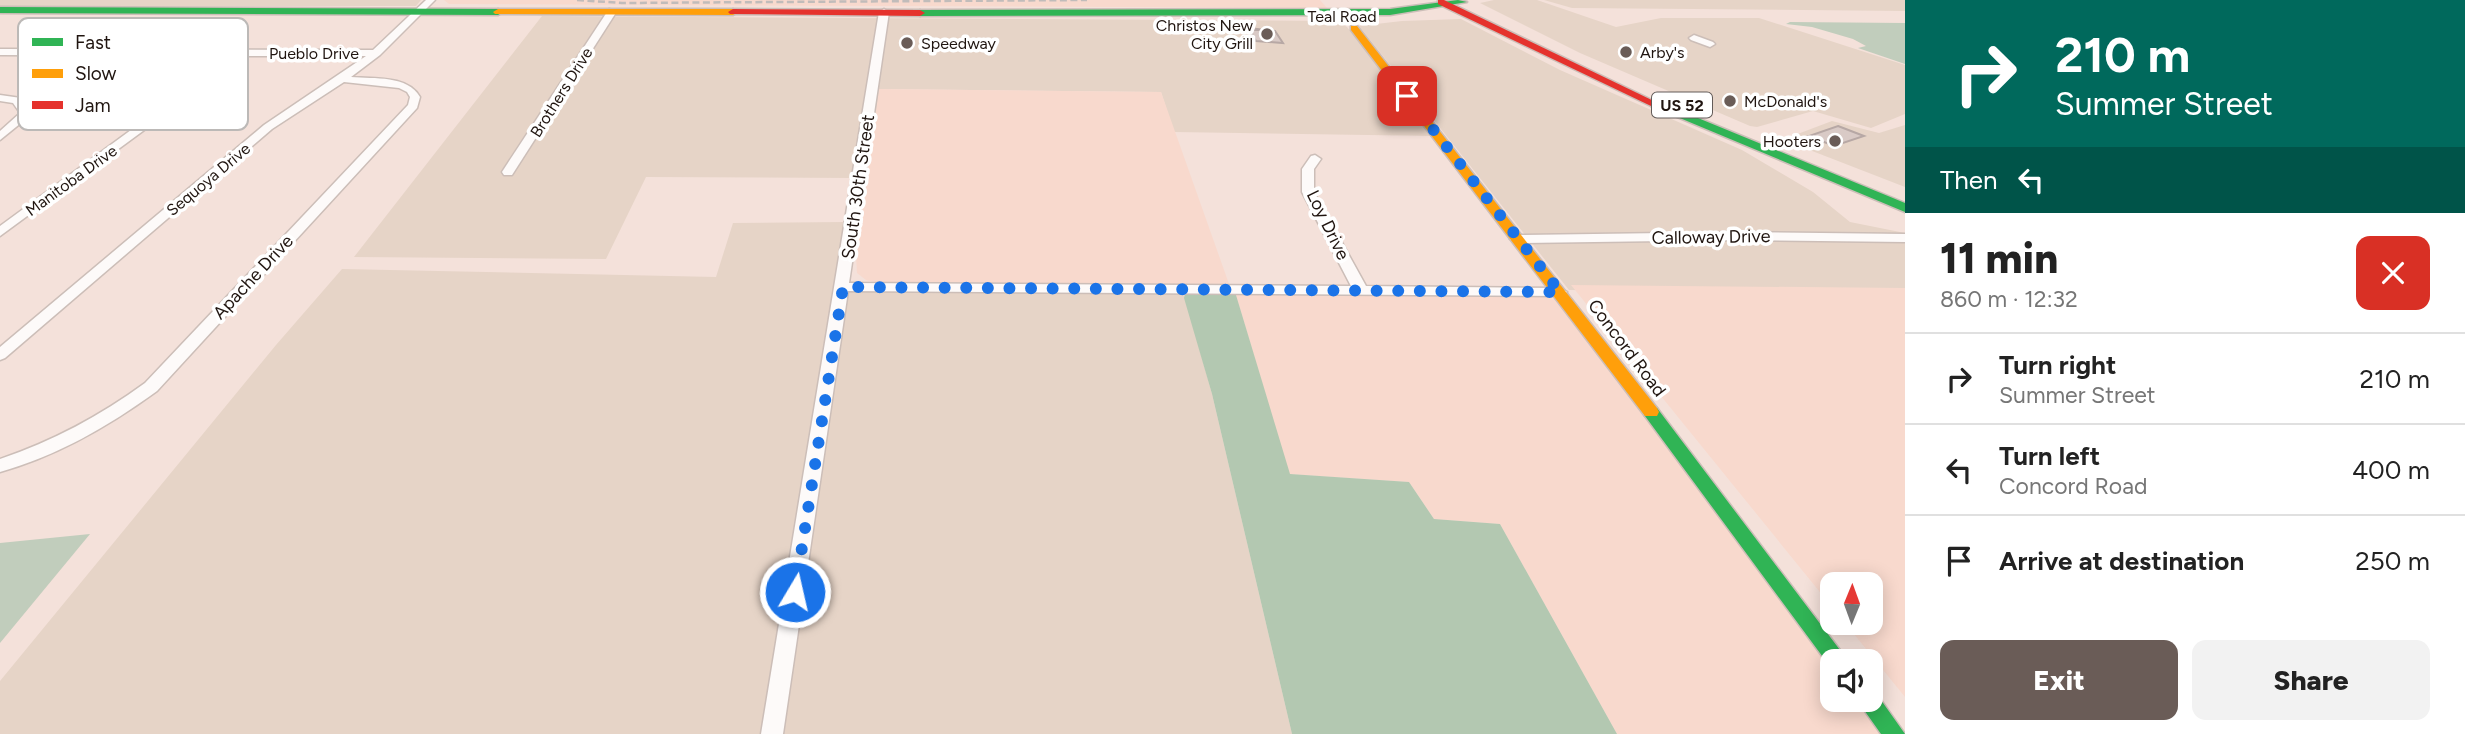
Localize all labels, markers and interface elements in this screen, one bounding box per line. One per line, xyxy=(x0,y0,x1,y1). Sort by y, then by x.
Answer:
street label: Teal Road xyxy=(1307,7,1377,26)
place label: Christos New City Grill xyxy=(1156,16,1253,53)
legend xyxy=(18,18,248,130)
text: 210 m xyxy=(2055,25,2190,84)
marker: Christos New City Grill xyxy=(1259,26,1275,42)
icon: right xyxy=(1940,28,2031,119)
text: Fast xyxy=(75,31,111,54)
place label: Speedway xyxy=(921,34,997,53)
marker: Speedway xyxy=(899,35,915,51)
place label: Arby's xyxy=(1640,43,1684,62)
street label: Pueblo Drive xyxy=(269,44,359,63)
street label: Brothers Drive xyxy=(526,44,597,141)
marker: Arby's xyxy=(1618,44,1634,60)
text: Slow xyxy=(75,62,117,85)
pin xyxy=(1377,66,1437,126)
icon: arrive xyxy=(1388,77,1426,115)
text: Summer Street xyxy=(2055,85,2273,123)
road number: US 52 xyxy=(1652,92,1712,118)
place label: McDonald's xyxy=(1744,92,1827,111)
marker: McDonald's xyxy=(1722,93,1738,109)
text: Jam xyxy=(75,94,111,117)
street label: South 30th Street xyxy=(837,113,879,261)
place label: Hooters xyxy=(1763,132,1821,151)
marker: Hooters xyxy=(1827,133,1843,149)
street label: Sequoya Drive xyxy=(163,139,254,220)
street label: Manitoba Drive xyxy=(22,141,121,220)
icon: left xyxy=(2012,161,2050,199)
text: Then xyxy=(1940,164,1998,196)
street label: Loy Drive xyxy=(1302,186,1354,264)
street label: Calloway Drive xyxy=(1651,225,1771,249)
street label: Apache Drive xyxy=(208,230,298,324)
text: 11 min xyxy=(1940,233,2058,284)
button: close xyxy=(2356,236,2430,310)
text: 860 m · 12:32 xyxy=(1940,285,2078,313)
street label: Concord Road xyxy=(1583,295,1671,401)
text: Turn right xyxy=(1999,349,2116,381)
icon: right xyxy=(1940,360,1978,398)
text: 210 m xyxy=(2360,363,2430,395)
text: Summer Street xyxy=(1999,381,2156,409)
text: Turn left xyxy=(1999,440,2100,472)
icon: left xyxy=(1940,451,1978,489)
text: 400 m xyxy=(2352,454,2430,486)
text: Concord Road xyxy=(1999,472,2147,500)
icon: arrive xyxy=(1940,542,1978,580)
text: Arrive at destination xyxy=(1999,545,2244,577)
text: 250 m xyxy=(2355,545,2430,577)
position arrow xyxy=(758,555,832,629)
north arrow xyxy=(1820,572,1883,635)
map controls xyxy=(1820,572,1883,712)
button: Exit xyxy=(1940,640,2178,720)
button: Share xyxy=(2192,640,2430,720)
button: sound xyxy=(1820,649,1883,712)

